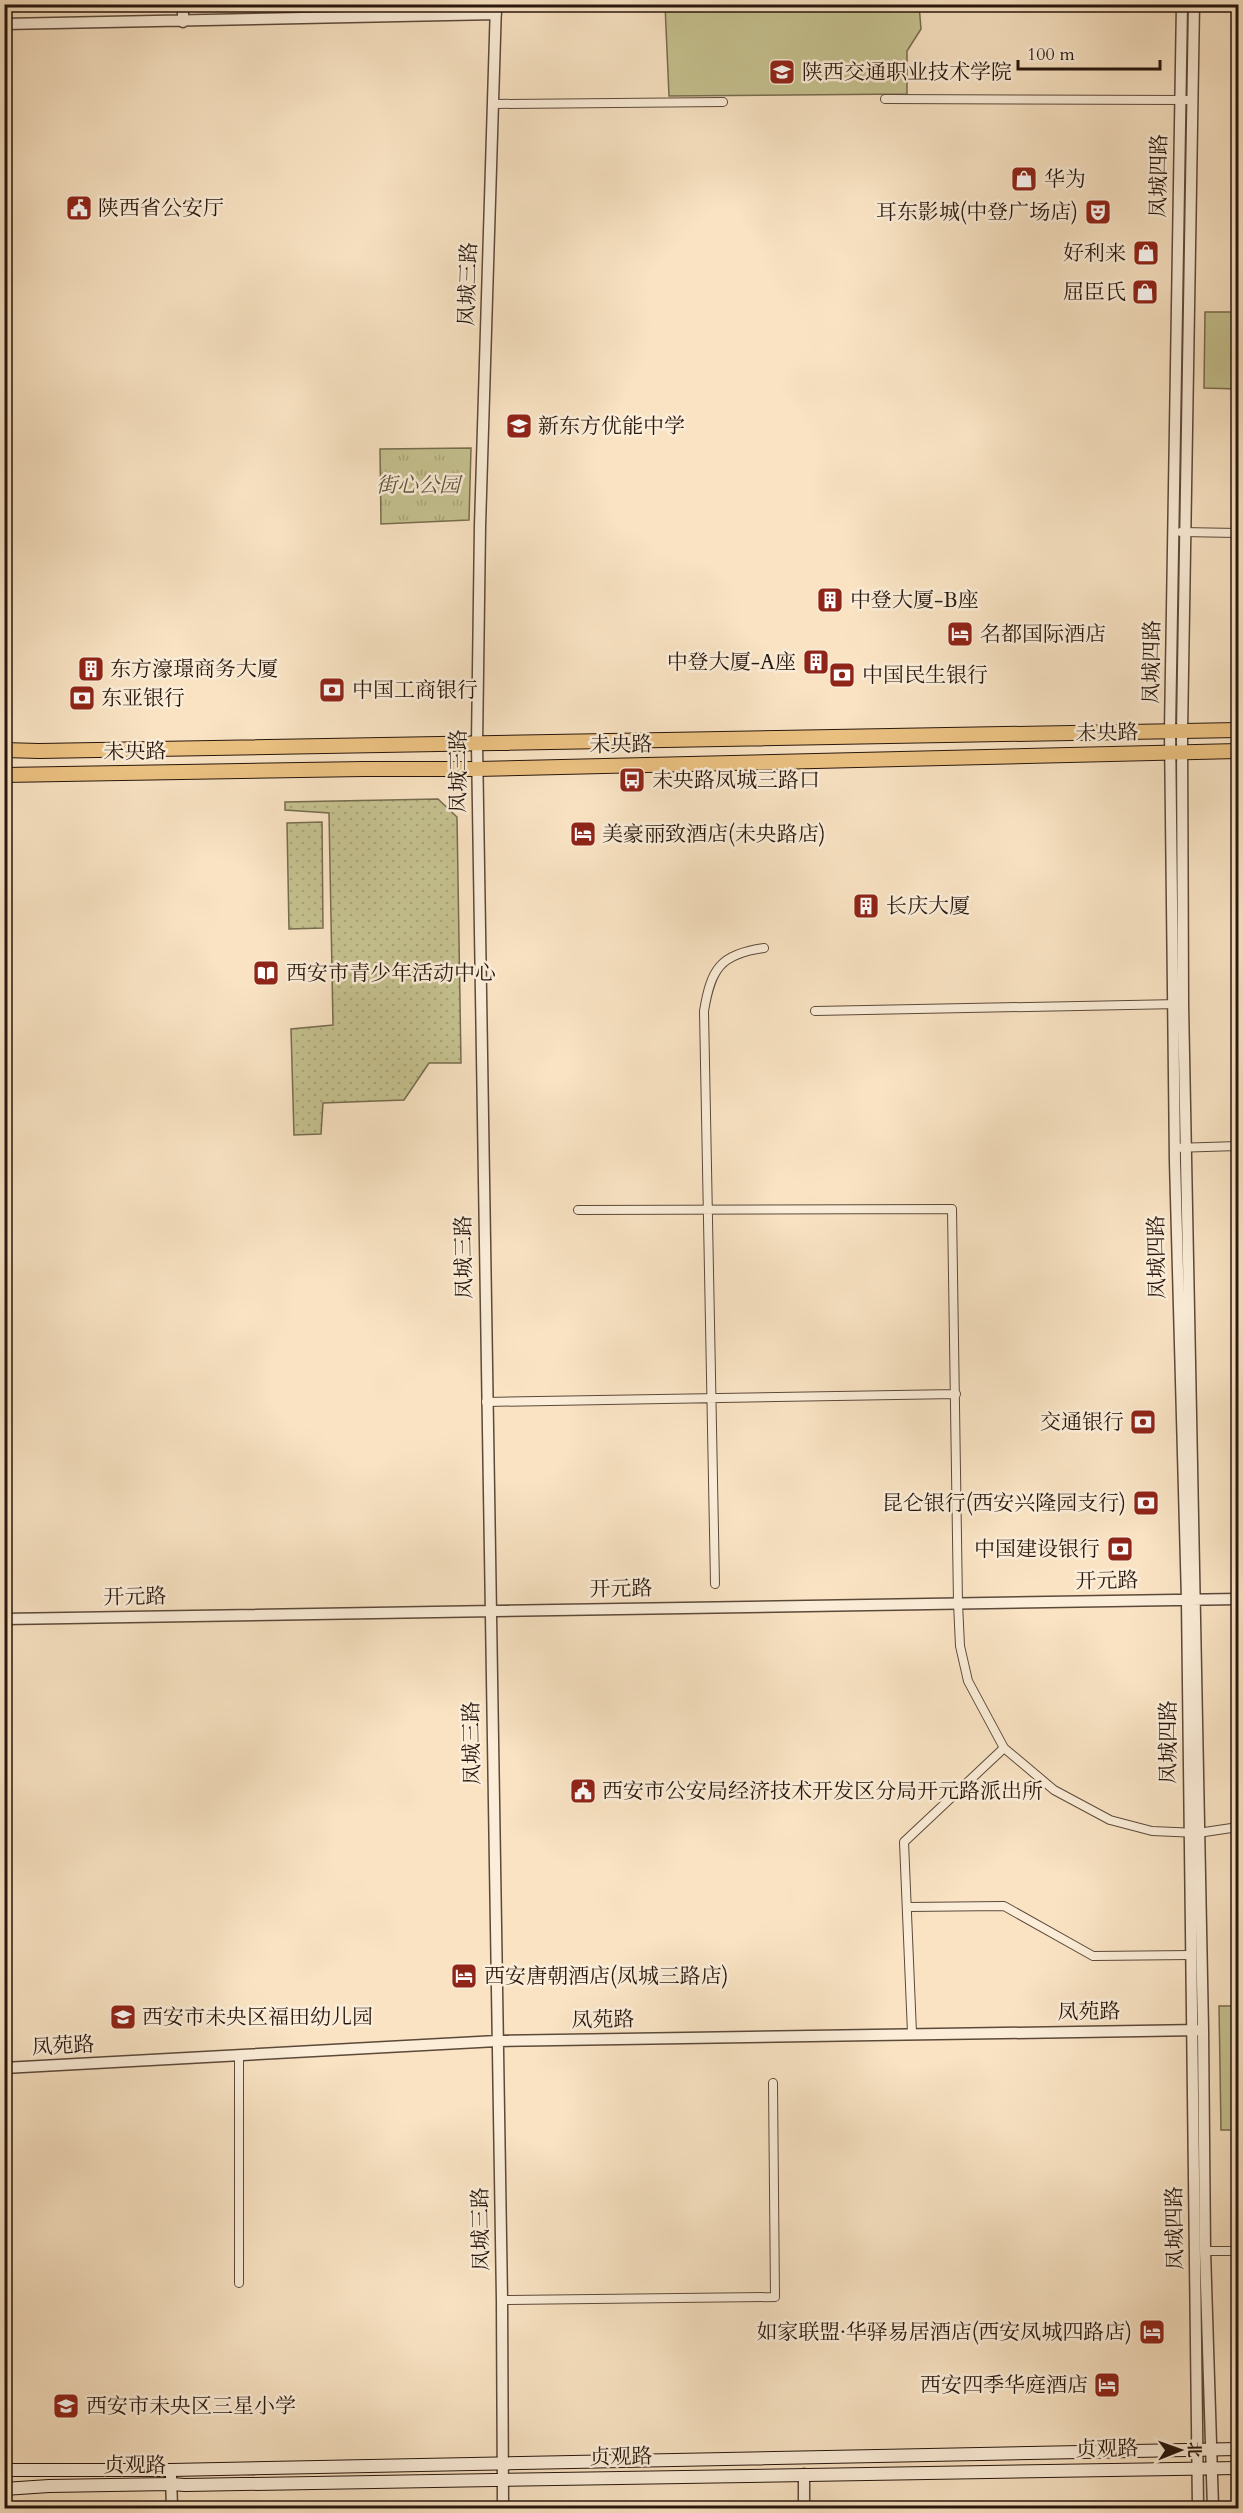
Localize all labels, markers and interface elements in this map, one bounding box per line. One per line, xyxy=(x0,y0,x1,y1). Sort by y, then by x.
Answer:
scale bar xyxy=(1018,33,1160,71)
text: 100 m xyxy=(1027,42,1075,67)
school or university icon: 陕西交通职业技术学院 xyxy=(767,57,797,87)
place label: 陕西交通职业技术学院 xyxy=(802,58,1012,87)
street label: 凤城四路 xyxy=(1144,134,1174,218)
shop icon: 华为 xyxy=(1009,164,1039,194)
place label: 华为 xyxy=(1044,165,1086,194)
public building icon: 陕西省公安厅 xyxy=(64,193,94,223)
place label: 陕西省公安厅 xyxy=(98,194,224,223)
theatre icon: 耳东影城(中登广场店) xyxy=(1083,197,1113,227)
place label: 耳东影城(中登广场店) xyxy=(876,198,1078,227)
shop icon: 好利来 xyxy=(1131,238,1161,268)
place label: 好利来 xyxy=(1063,239,1126,268)
street label: 凤城三路 xyxy=(452,242,484,326)
shop icon: 屈臣氏 xyxy=(1130,277,1160,307)
place label: 屈臣氏 xyxy=(1063,278,1126,307)
school or university icon: 新东方优能中学 xyxy=(504,411,534,441)
place label: 新东方优能中学 xyxy=(538,412,685,441)
park label: 街心公园 xyxy=(376,471,463,500)
building icon: 中登大厦-B座 xyxy=(815,585,845,615)
place label: 中登大厦-B座 xyxy=(850,586,979,615)
hotel icon: 名都国际酒店 xyxy=(945,619,975,649)
place label: 名都国际酒店 xyxy=(980,620,1106,649)
street label: 凤城四路 xyxy=(1137,620,1167,704)
building icon: 中登大厦-A座 xyxy=(801,647,831,677)
place label: 中登大厦-A座 xyxy=(667,648,796,677)
building icon: 东方濠璟商务大厦 xyxy=(76,654,106,684)
place label: 东方濠璟商务大厦 xyxy=(110,655,278,684)
bank icon: 中国民生银行 xyxy=(827,660,857,690)
place label: 中国民生银行 xyxy=(862,661,988,690)
bank icon: 中国工商银行 xyxy=(317,675,347,705)
place label: 中国工商银行 xyxy=(352,676,478,705)
bank icon: 东亚银行 xyxy=(67,683,97,713)
place label: 东亚银行 xyxy=(101,684,185,713)
street label: 未央路 xyxy=(1075,718,1139,748)
street label: 凤城三路 xyxy=(444,729,473,813)
street label: 未央路 xyxy=(589,730,653,760)
street label: 未央路 xyxy=(103,737,167,767)
bus stop icon: 未央路凤城三路口 xyxy=(617,765,647,795)
place label: 未央路凤城三路口 xyxy=(652,766,820,795)
hotel icon: 美豪丽致酒店(未央路店) xyxy=(568,819,598,849)
place label: 美豪丽致酒店(未央路店) xyxy=(602,820,825,849)
building icon: 长庆大厦 xyxy=(851,891,881,921)
place label: 长庆大厦 xyxy=(886,892,970,921)
library icon: 西安市青少年活动中心 xyxy=(251,958,281,988)
place label: 西安市青少年活动中心 xyxy=(286,959,496,988)
street label: 凤城三路 xyxy=(449,1215,479,1299)
street label: 凤城四路 xyxy=(1142,1215,1172,1299)
bank icon: 交通银行 xyxy=(1128,1407,1158,1437)
place label: 交通银行 xyxy=(1040,1408,1124,1437)
bank icon: 昆仑银行(西安兴隆园支行) xyxy=(1131,1488,1161,1518)
place label: 昆仑银行(西安兴隆园支行) xyxy=(882,1489,1126,1518)
bank icon: 中国建设银行 xyxy=(1105,1534,1135,1564)
place label: 中国建设银行 xyxy=(974,1535,1100,1564)
street label: 开元路 xyxy=(1075,1566,1139,1596)
street label: 开元路 xyxy=(589,1574,653,1604)
street label: 开元路 xyxy=(103,1582,167,1612)
street label: 凤城四路 xyxy=(1154,1700,1183,1784)
street label: 凤城三路 xyxy=(457,1701,487,1785)
public building icon: 西安市公安局经济技术开发区分局开元路派出所 xyxy=(568,1776,598,1806)
place label: 西安市公安局经济技术开发区分局开元路派出所 xyxy=(602,1777,1043,1806)
hotel icon: 西安唐朝酒店(凤城三路店) xyxy=(449,1961,479,1991)
place label: 西安唐朝酒店(凤城三路店) xyxy=(484,1962,728,1991)
street label: 凤苑路 xyxy=(1057,1997,1121,2027)
school or university icon: 西安市未央区福田幼儿园 xyxy=(108,2002,138,2032)
place label: 西安市未央区福田幼儿园 xyxy=(142,2003,373,2032)
street label: 凤苑路 xyxy=(571,2005,635,2035)
street label: 凤苑路 xyxy=(31,2030,95,2062)
street label: 凤城四路 xyxy=(1160,2186,1190,2270)
street label: 凤城三路 xyxy=(466,2187,496,2271)
hotel icon: 如家联盟·华驿易居酒店(西安凤城四路店) xyxy=(1137,2317,1167,2347)
place label: 如家联盟·华驿易居酒店(西安凤城四路店) xyxy=(756,2318,1132,2347)
hotel icon: 西安四季华庭酒店 xyxy=(1092,2370,1122,2400)
place label: 西安四季华庭酒店 xyxy=(920,2371,1088,2400)
school or university icon: 西安市未央区三星小学 xyxy=(51,2391,81,2421)
place label: 西安市未央区三星小学 xyxy=(86,2392,296,2421)
north arrow xyxy=(1150,2420,1210,2480)
street label: 贞观路 xyxy=(1075,2434,1139,2464)
street label: 贞观路 xyxy=(589,2442,653,2472)
text: 北 xyxy=(1183,2442,1205,2458)
street label: 贞观路 xyxy=(104,2451,167,2480)

